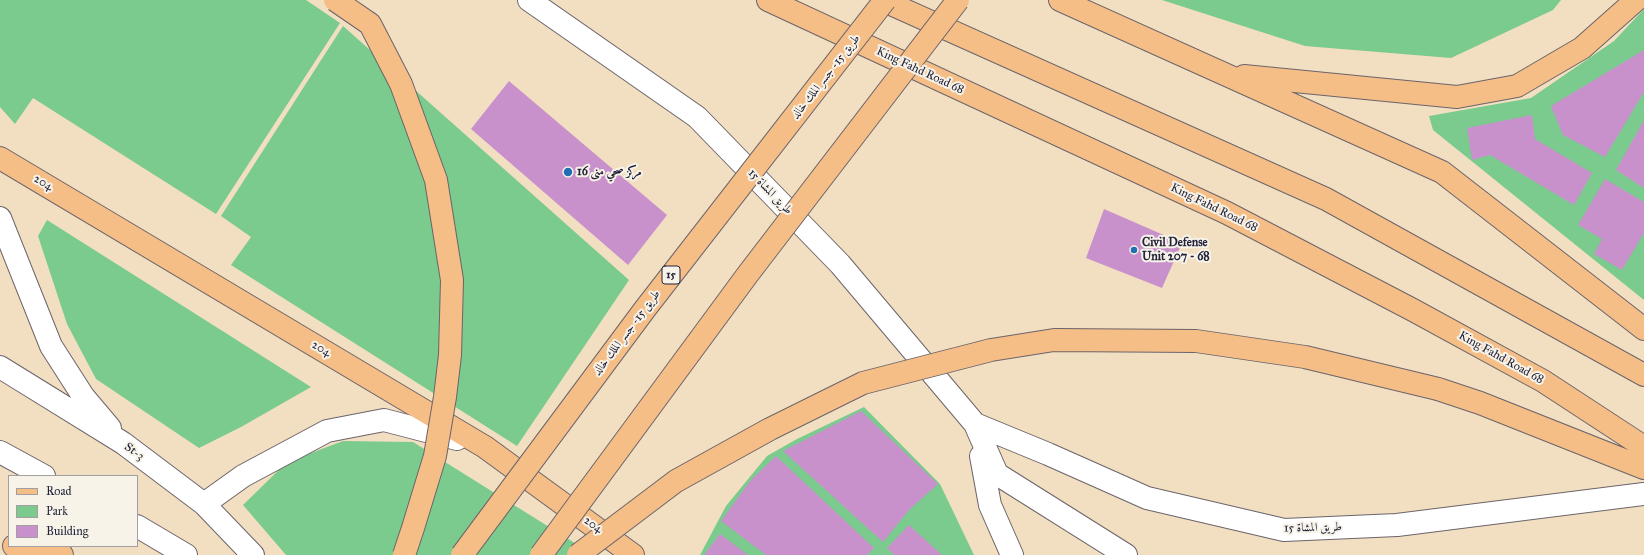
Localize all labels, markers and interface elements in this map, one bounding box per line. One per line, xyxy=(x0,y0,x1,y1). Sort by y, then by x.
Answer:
street label: طريق 15- جسر الملك خالد xyxy=(789,32,863,122)
street label: King Fahd Road 68 xyxy=(874,44,966,98)
place label: مركز صحي منى 16 xyxy=(577,165,642,179)
marker: مركز صحي منى 16 xyxy=(562,166,574,178)
street label: طريق المشاة 15 xyxy=(745,166,795,218)
street label: 204 xyxy=(31,172,55,194)
street label: King Fahd Road 68 xyxy=(1168,181,1260,235)
place label: Civil Defense Unit 207 - 68 xyxy=(1142,236,1210,264)
marker: Civil Defense Unit 207 - 68 xyxy=(1129,245,1139,255)
road number: 15 xyxy=(662,266,680,284)
street label: طريق 15- جسر الملك خالد xyxy=(590,288,664,378)
street label: King Fahd Road 68 xyxy=(1456,329,1546,387)
street label: 204 xyxy=(309,338,333,360)
street label: St-3 xyxy=(121,440,147,464)
legend xyxy=(8,475,138,547)
text: Road xyxy=(46,484,72,498)
text: Park xyxy=(46,504,68,518)
street label: 204 xyxy=(581,513,605,537)
street label: طريق المشاة 15 xyxy=(1284,520,1342,536)
text: Building xyxy=(46,524,88,538)

